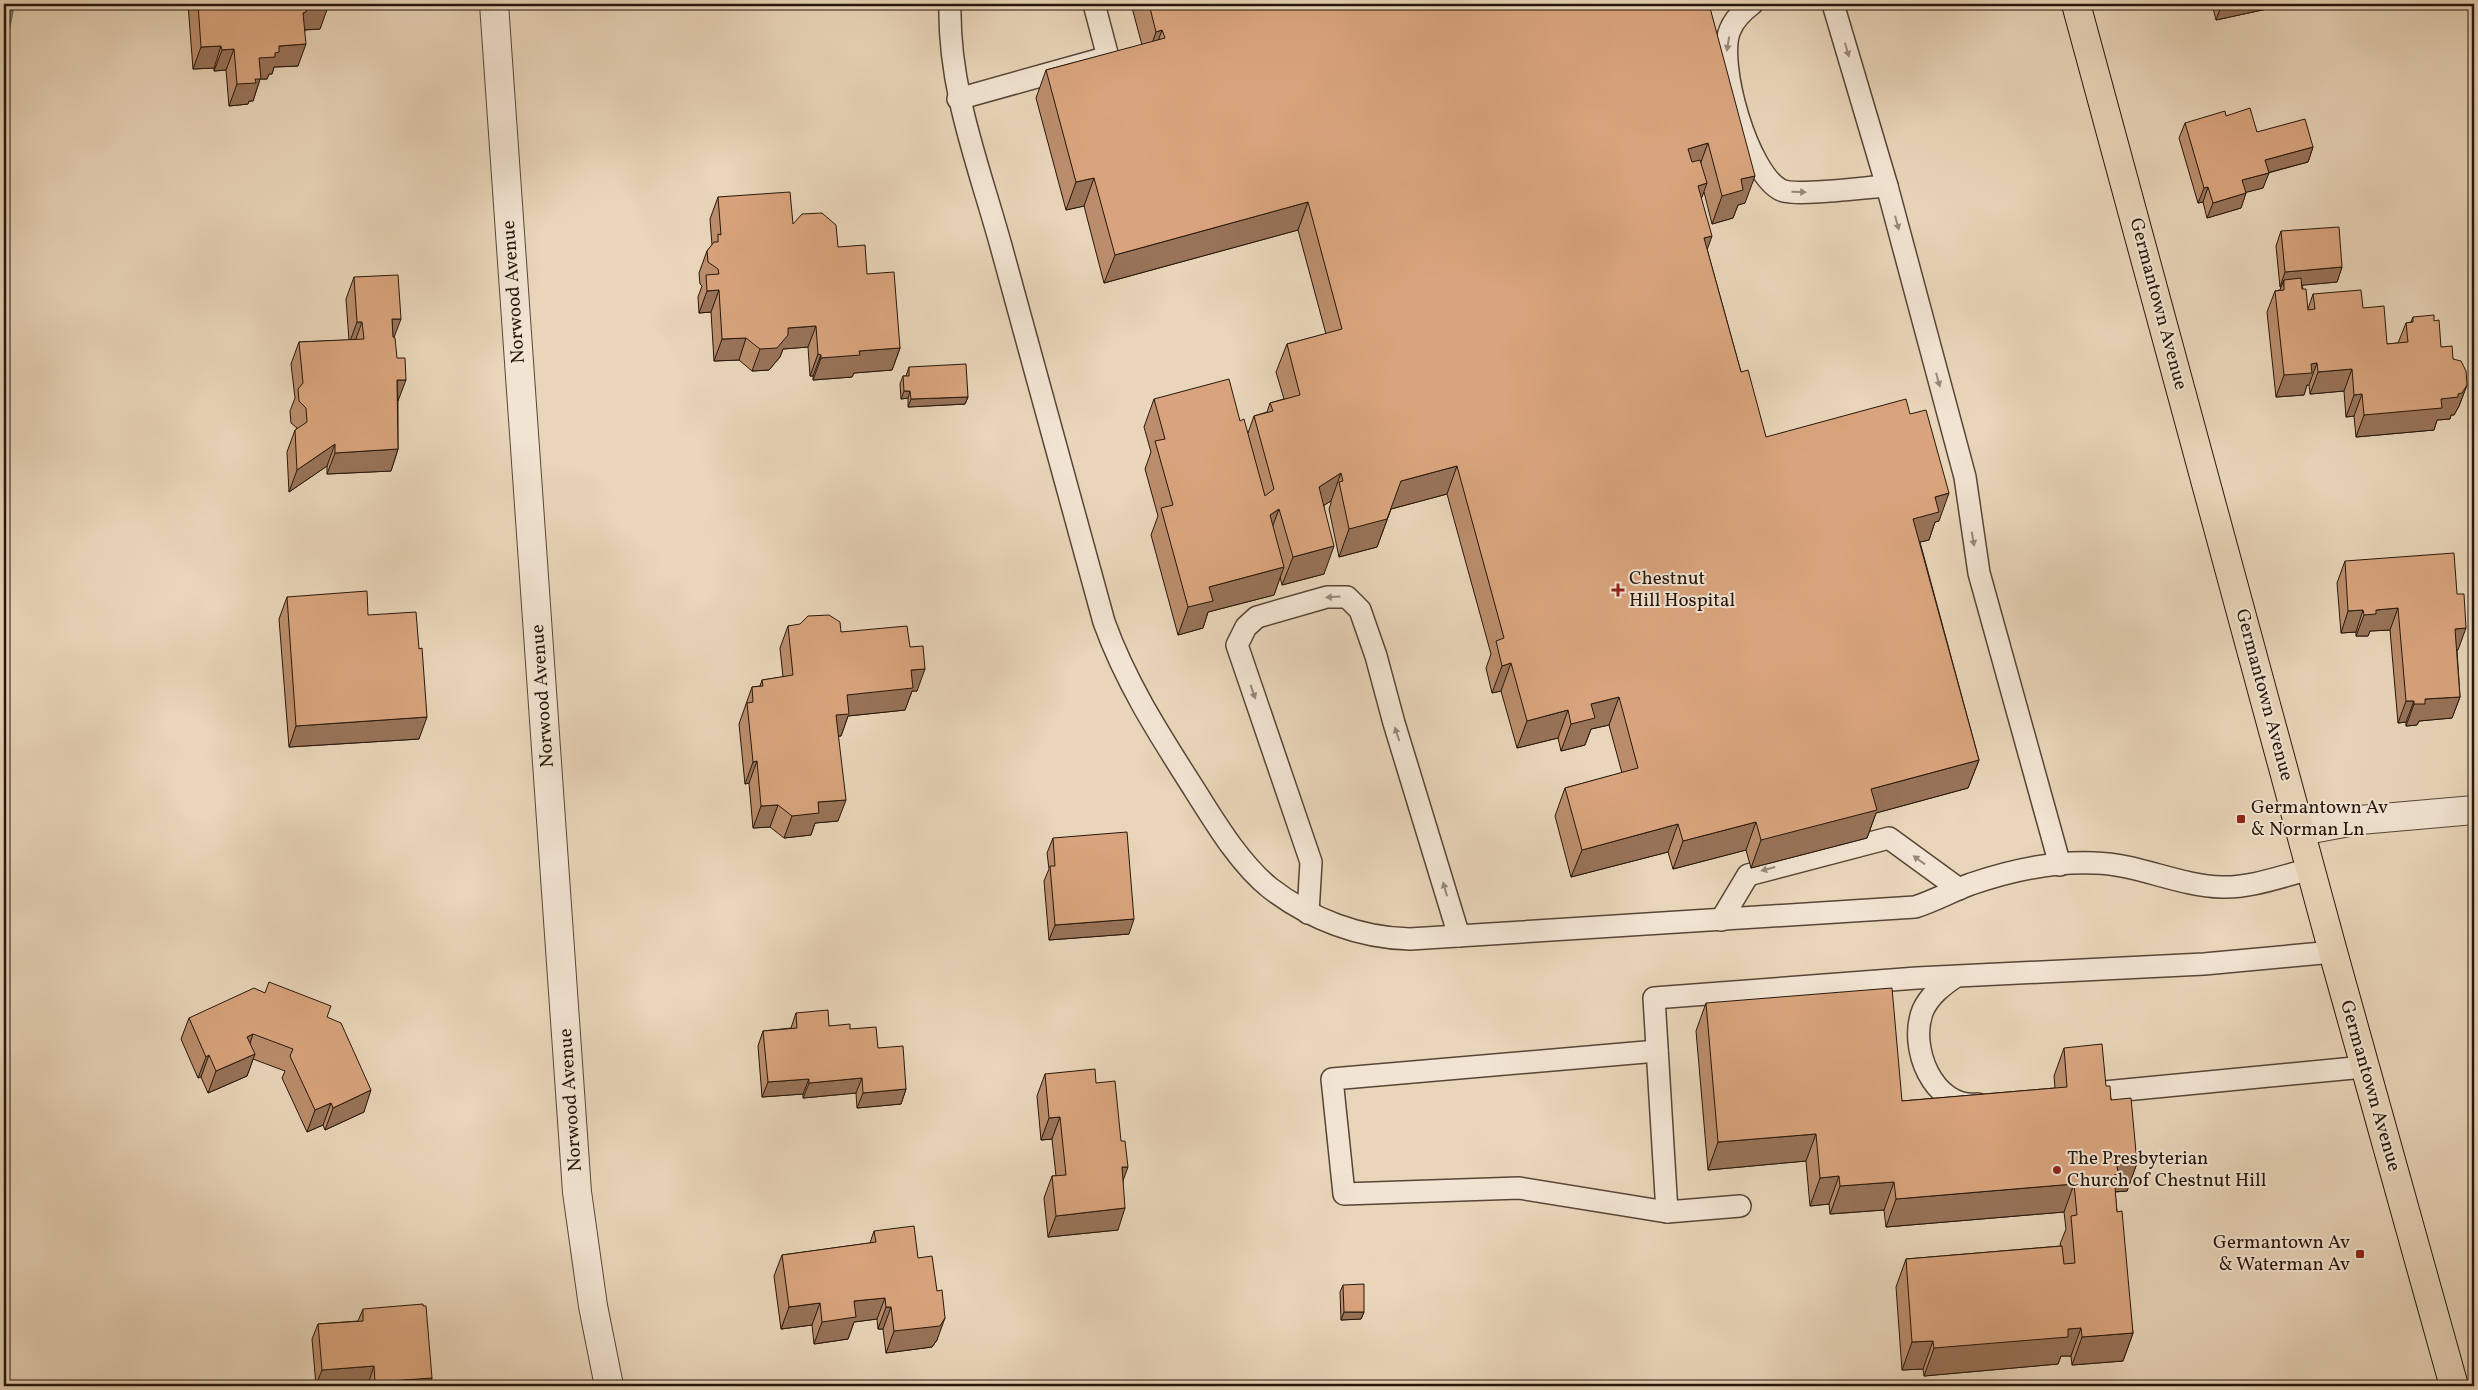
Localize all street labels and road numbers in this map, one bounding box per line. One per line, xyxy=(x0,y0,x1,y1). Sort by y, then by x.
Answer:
street label: Germantown Avenue xyxy=(2123,215,2193,393)
street label: Norwood Avenue xyxy=(496,219,532,365)
street label: Germantown Avenue xyxy=(2229,606,2299,784)
street label: Norwood Avenue xyxy=(525,623,561,769)
street label: Germantown Avenue xyxy=(2333,997,2407,1175)
street label: Norwood Avenue xyxy=(553,1027,589,1173)

